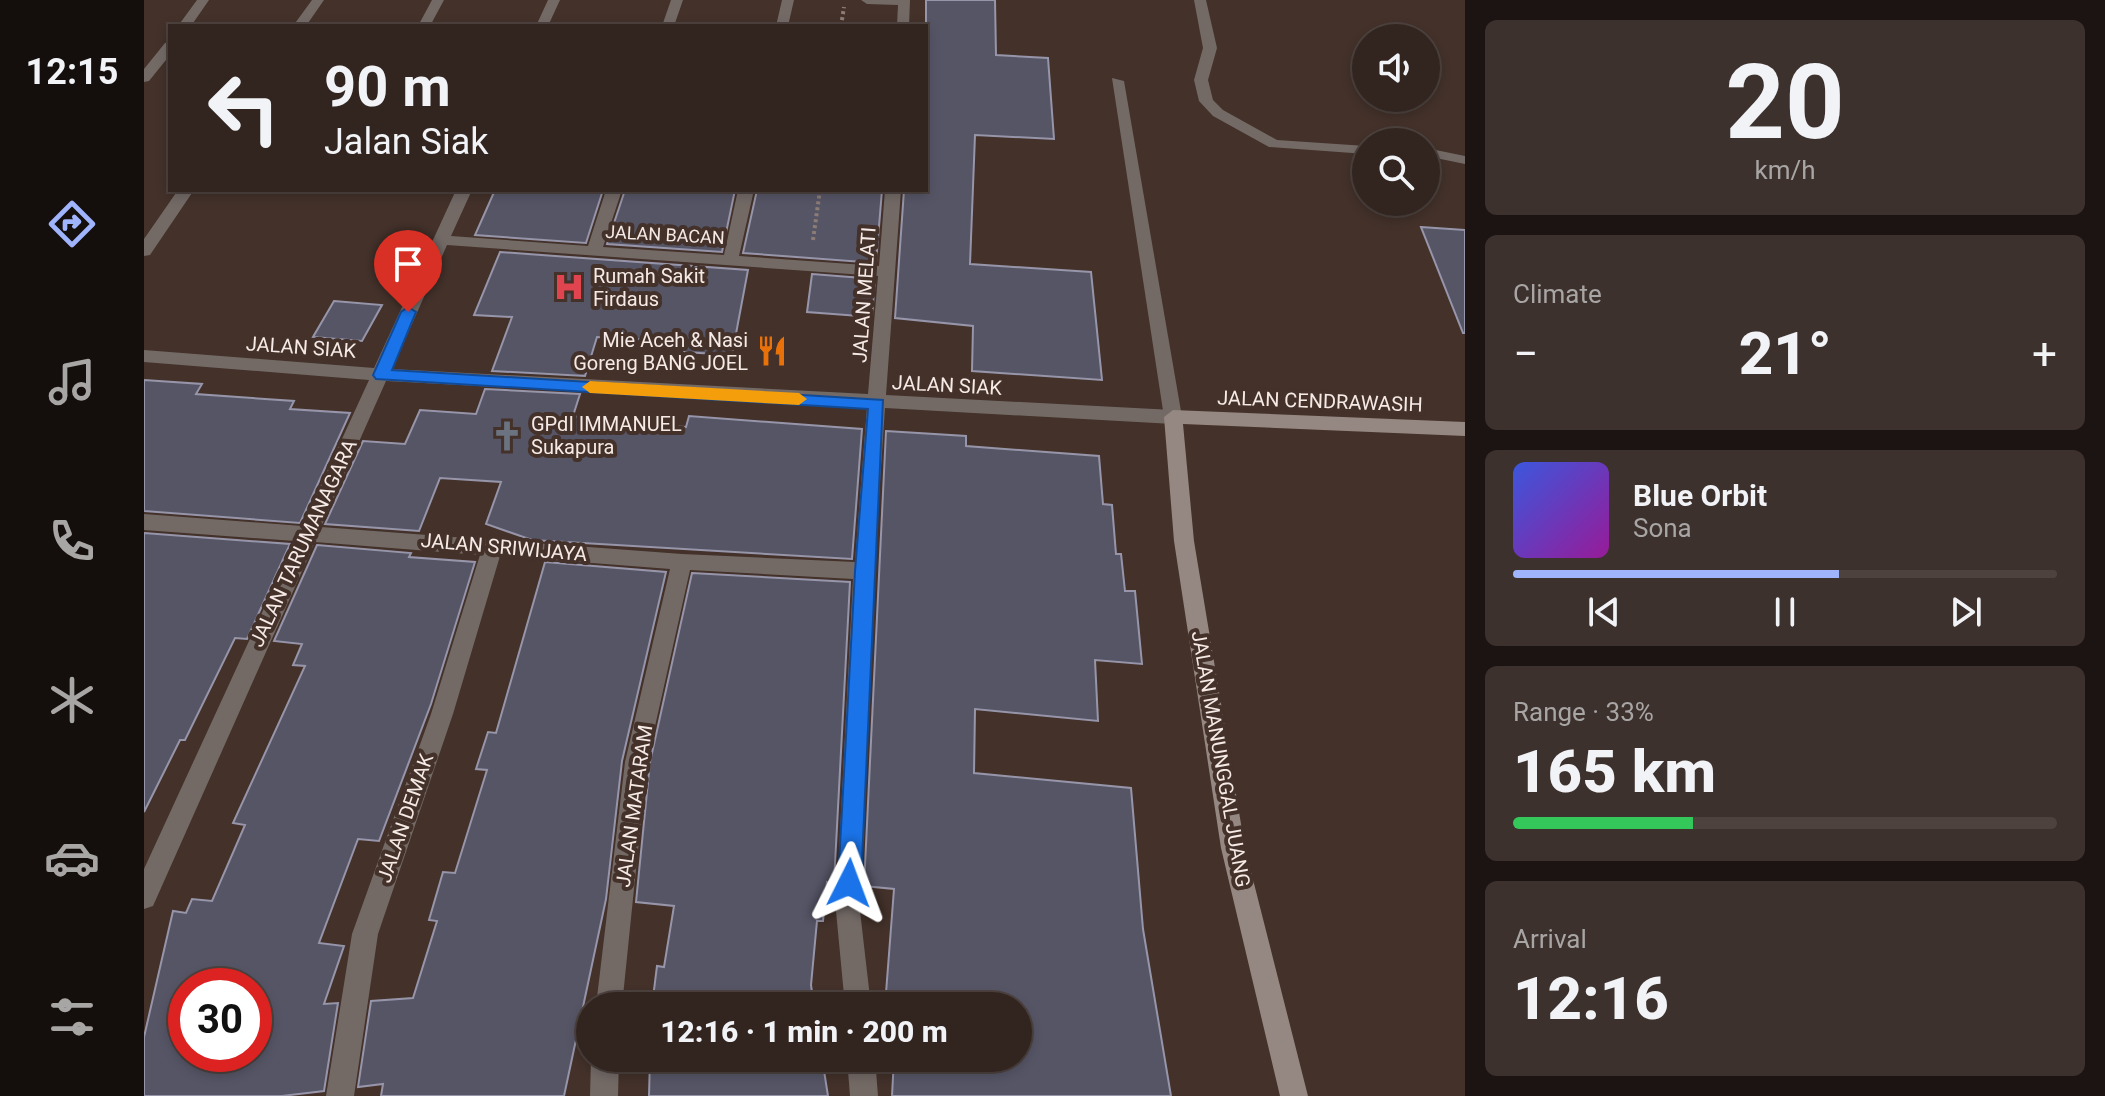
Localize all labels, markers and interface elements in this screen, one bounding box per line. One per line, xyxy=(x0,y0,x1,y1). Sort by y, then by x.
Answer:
map controls xyxy=(1352,24,1440,216)
button: sound xyxy=(1352,24,1440,112)
text: 20 xyxy=(1725,42,1845,163)
text: 12:15 xyxy=(26,51,118,93)
text: 90 m xyxy=(324,54,451,120)
icon: left xyxy=(192,56,296,160)
text: Jalan Siak xyxy=(324,121,489,163)
button: search xyxy=(1352,128,1440,216)
text: km/h xyxy=(1754,155,1816,185)
icon: directions xyxy=(44,196,100,252)
street label: JALAN BACAN xyxy=(605,221,725,248)
street label: JALAN MELATI xyxy=(847,226,881,364)
pin xyxy=(374,230,442,312)
icon: arrive xyxy=(386,242,430,286)
place label: Rumah Sakit Firdaus xyxy=(593,264,705,311)
hospital icon: Rumah Sakit Firdaus xyxy=(552,270,586,304)
text: Climate xyxy=(1513,279,1602,309)
text: 21° xyxy=(1739,318,1832,389)
place label: Mie Aceh & Nasi Goreng BANG JOEL xyxy=(573,328,748,375)
text: − xyxy=(1513,328,1538,380)
text: + xyxy=(2032,328,2057,380)
street label: JALAN SIAK xyxy=(245,331,357,363)
restaurant icon: Mie Aceh & Nasi Goreng BANG JOEL xyxy=(755,334,789,368)
icon: music xyxy=(44,354,100,410)
street label: JALAN SIAK xyxy=(891,370,1003,400)
street label: JALAN CENDRAWASIH xyxy=(1217,385,1423,417)
place label: GPdI IMMANUEL Sukapura xyxy=(531,412,682,459)
church icon: GPdI IMMANUEL Sukapura xyxy=(490,419,524,453)
street label: JALAN TARUMANAGARA xyxy=(244,435,362,651)
text: Blue Orbit xyxy=(1633,478,1767,513)
icon: phone xyxy=(44,513,100,569)
text: Sona xyxy=(1633,513,1692,543)
street label: JALAN SRIWIJAYA xyxy=(420,528,588,566)
icon: previous xyxy=(1582,590,1626,634)
icon: pause xyxy=(1763,590,1807,634)
icon: next xyxy=(1944,590,1988,634)
street label: JALAN MANUNGGAL JUANG xyxy=(1187,629,1255,889)
icon: climate xyxy=(44,672,100,728)
text: Range · 33% xyxy=(1513,697,1654,727)
street label: JALAN MATARAM xyxy=(611,723,657,889)
text: 165 km xyxy=(1513,736,1716,807)
street label: JALAN DEMAK xyxy=(372,750,438,886)
icon: car xyxy=(44,830,100,886)
position arrow xyxy=(807,841,891,925)
text: Arrival xyxy=(1513,924,1587,954)
text: 12:16 xyxy=(1513,963,1669,1034)
speed limit sign: 30 xyxy=(168,968,272,1072)
icon: filters xyxy=(44,989,100,1045)
text: 12:16 · 1 min · 200 m xyxy=(660,1014,948,1049)

